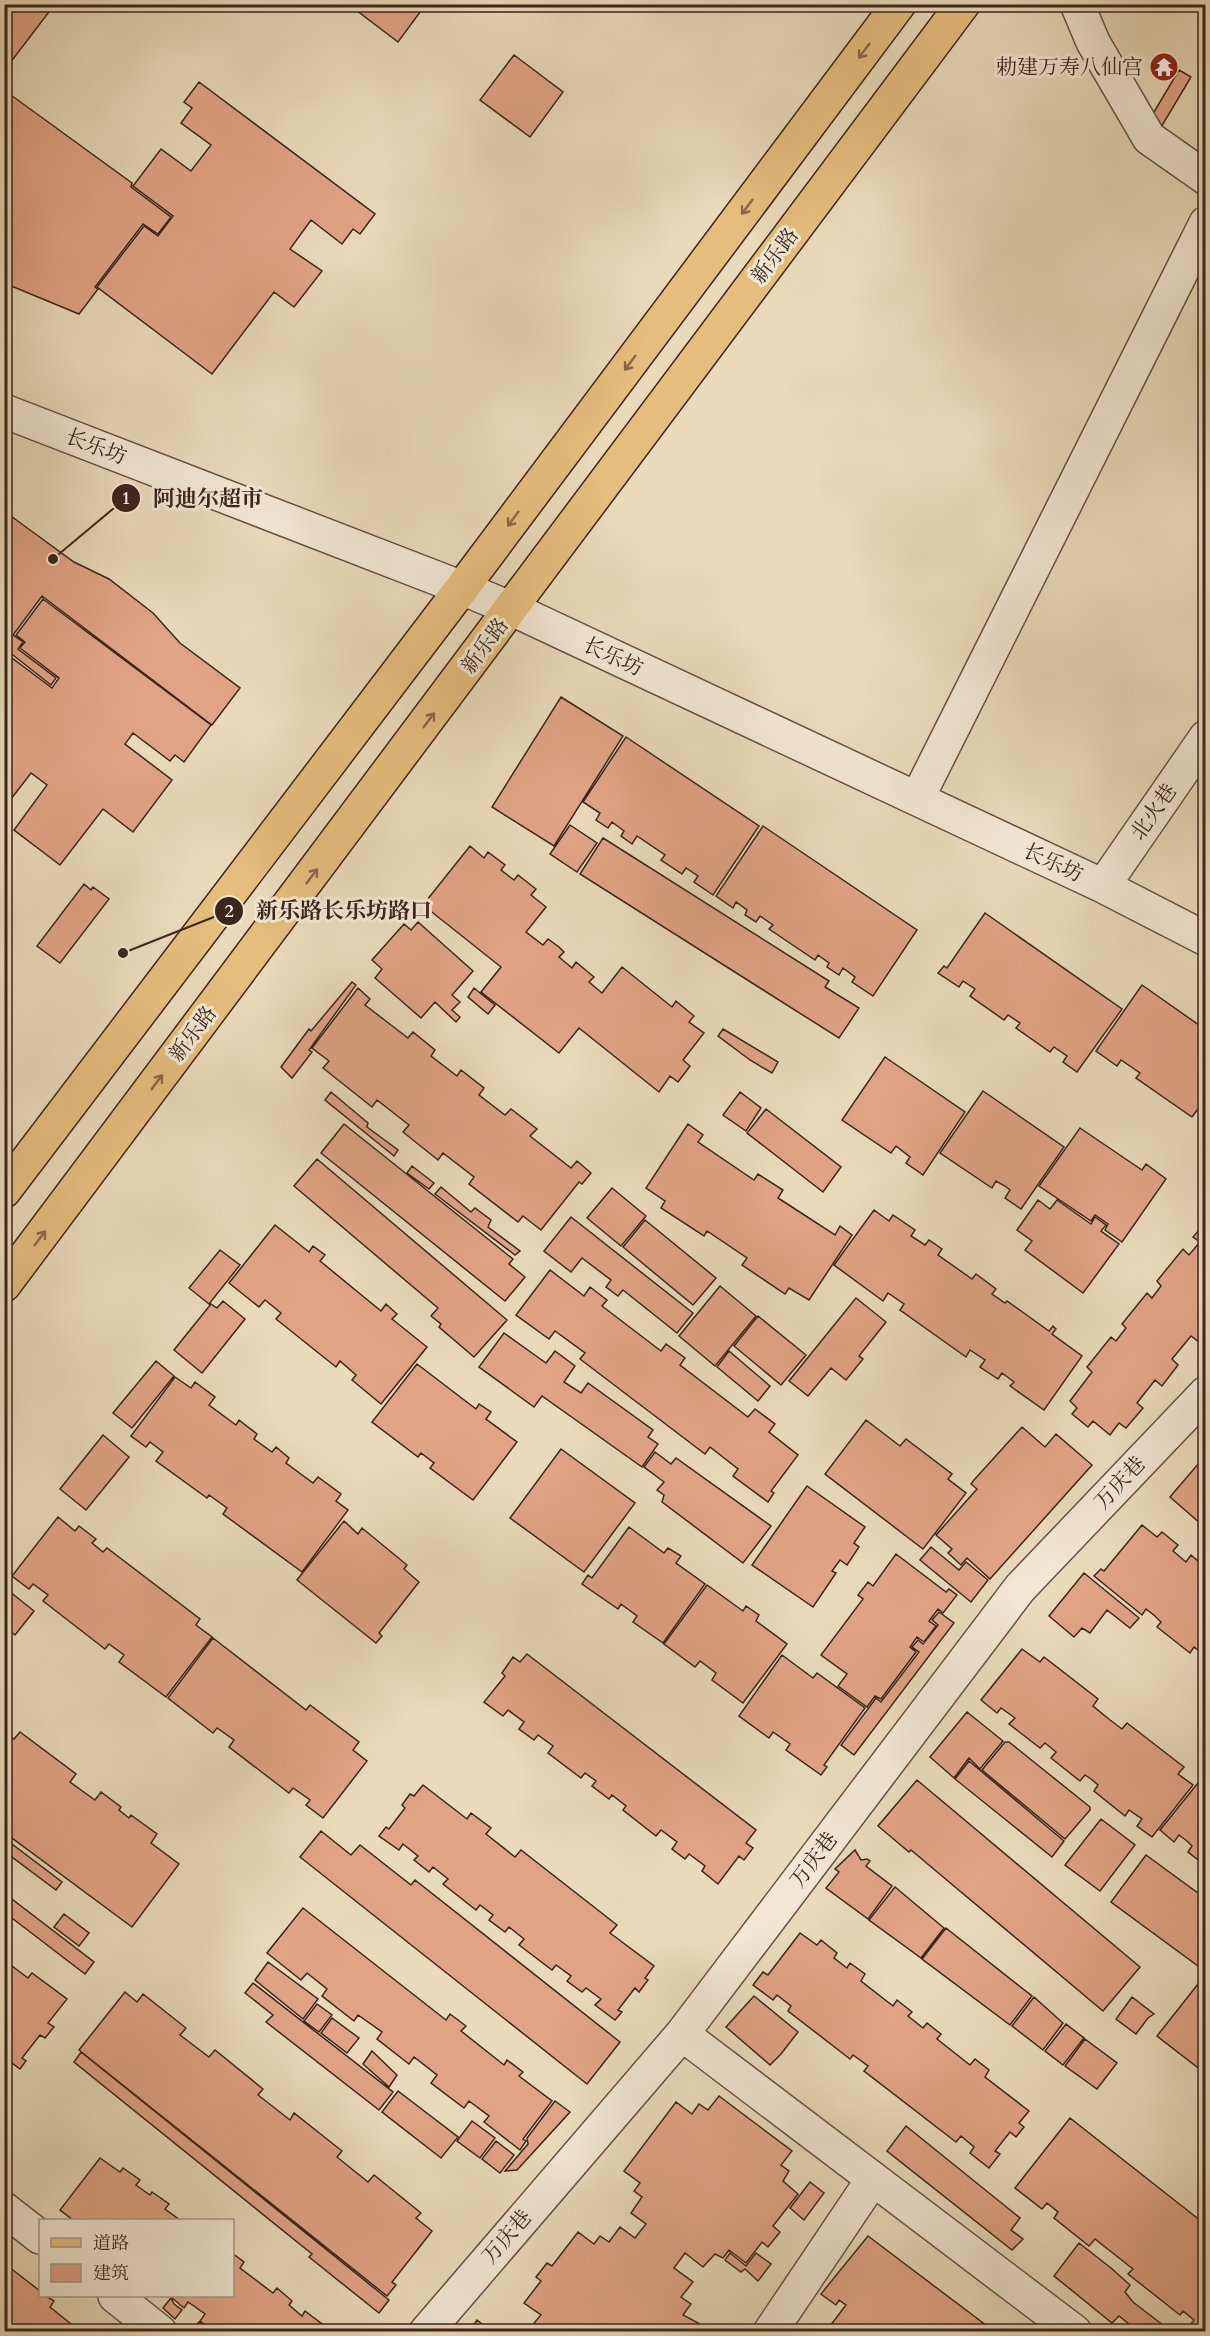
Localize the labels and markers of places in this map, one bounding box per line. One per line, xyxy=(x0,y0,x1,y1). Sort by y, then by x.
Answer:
temple icon: 勅建万寿八仙宫 xyxy=(1148,51,1180,83)
place label: 勅建万寿八仙宫 xyxy=(996,53,1143,82)
callout: 阿迪尔超市 xyxy=(111,478,275,518)
callout: 新乐路长乐坊路口 xyxy=(214,891,444,931)

